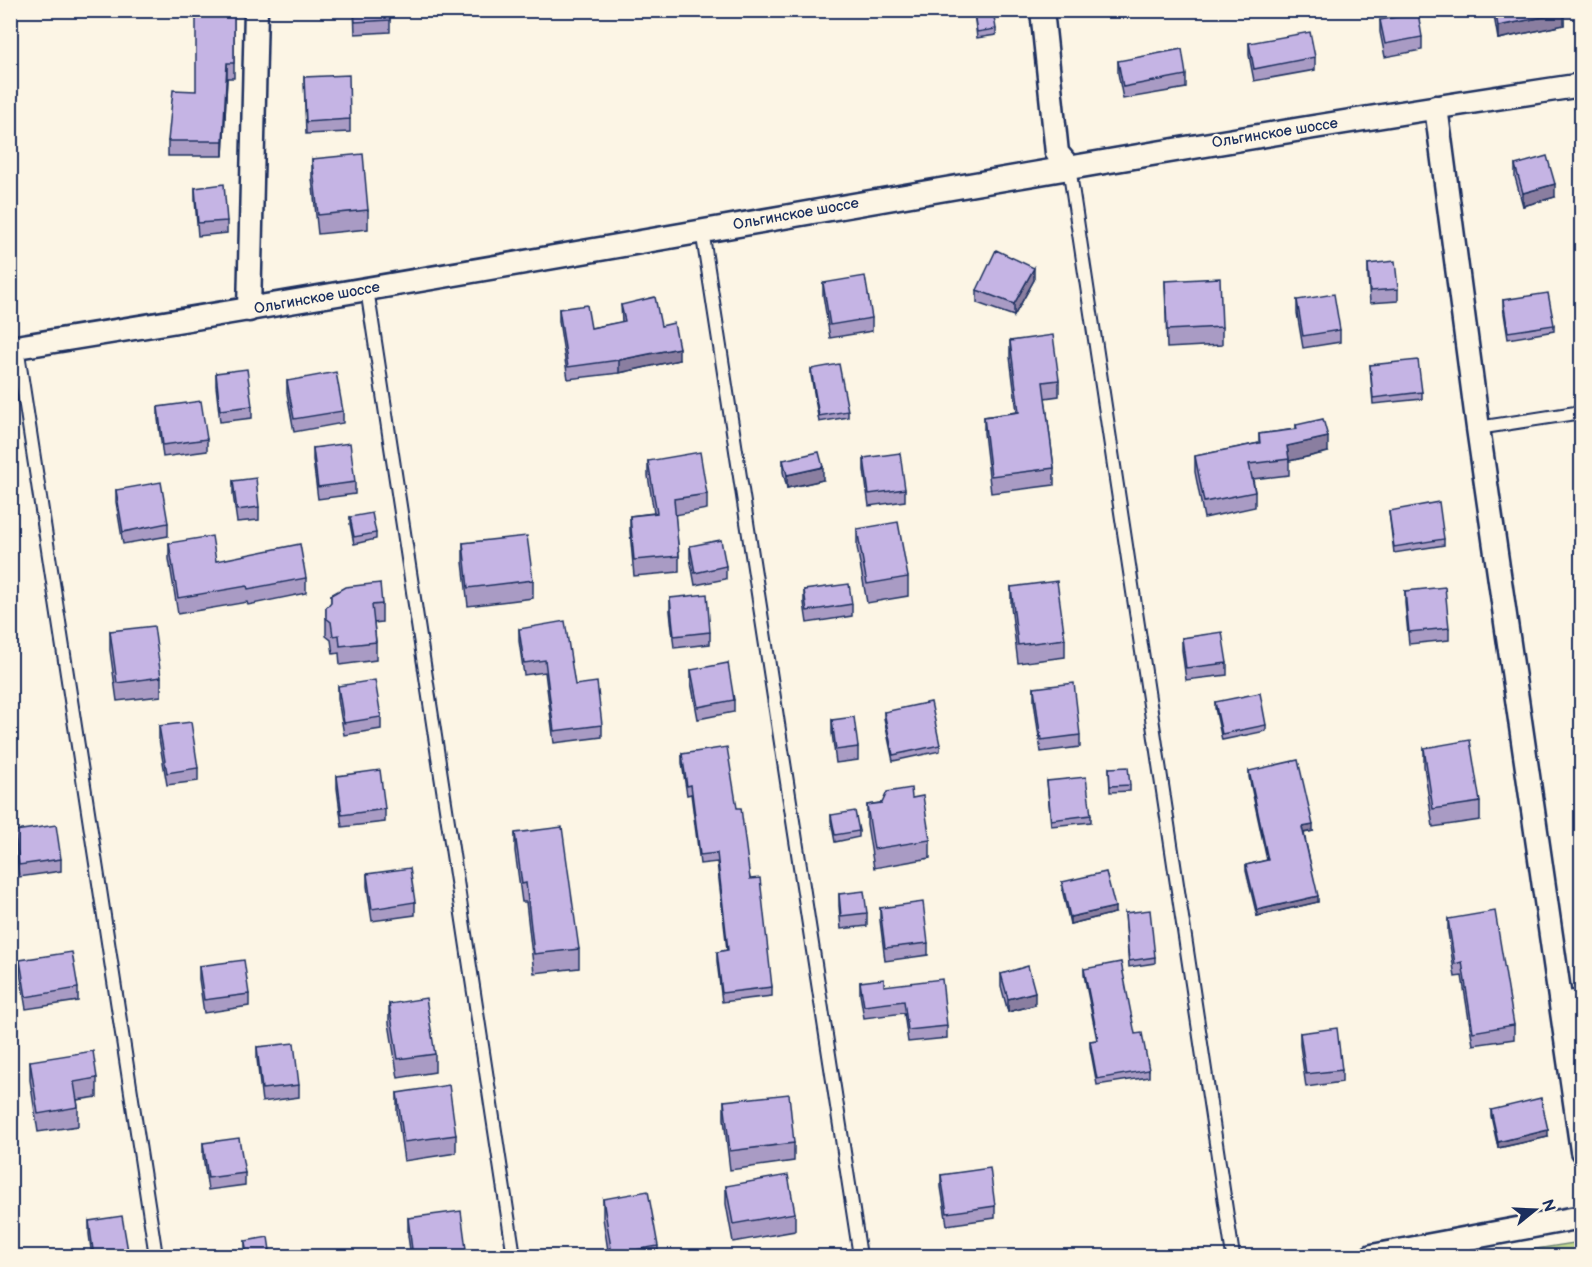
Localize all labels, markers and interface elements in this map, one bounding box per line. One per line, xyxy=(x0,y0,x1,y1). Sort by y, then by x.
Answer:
street label: Ольгинское шоссе xyxy=(1211,114,1339,152)
street label: Ольгинское шоссе xyxy=(732,194,860,234)
street label: Ольгинское шоссе xyxy=(253,278,381,318)
north arrow xyxy=(1505,1180,1565,1240)
text: N xyxy=(1537,1197,1559,1214)

